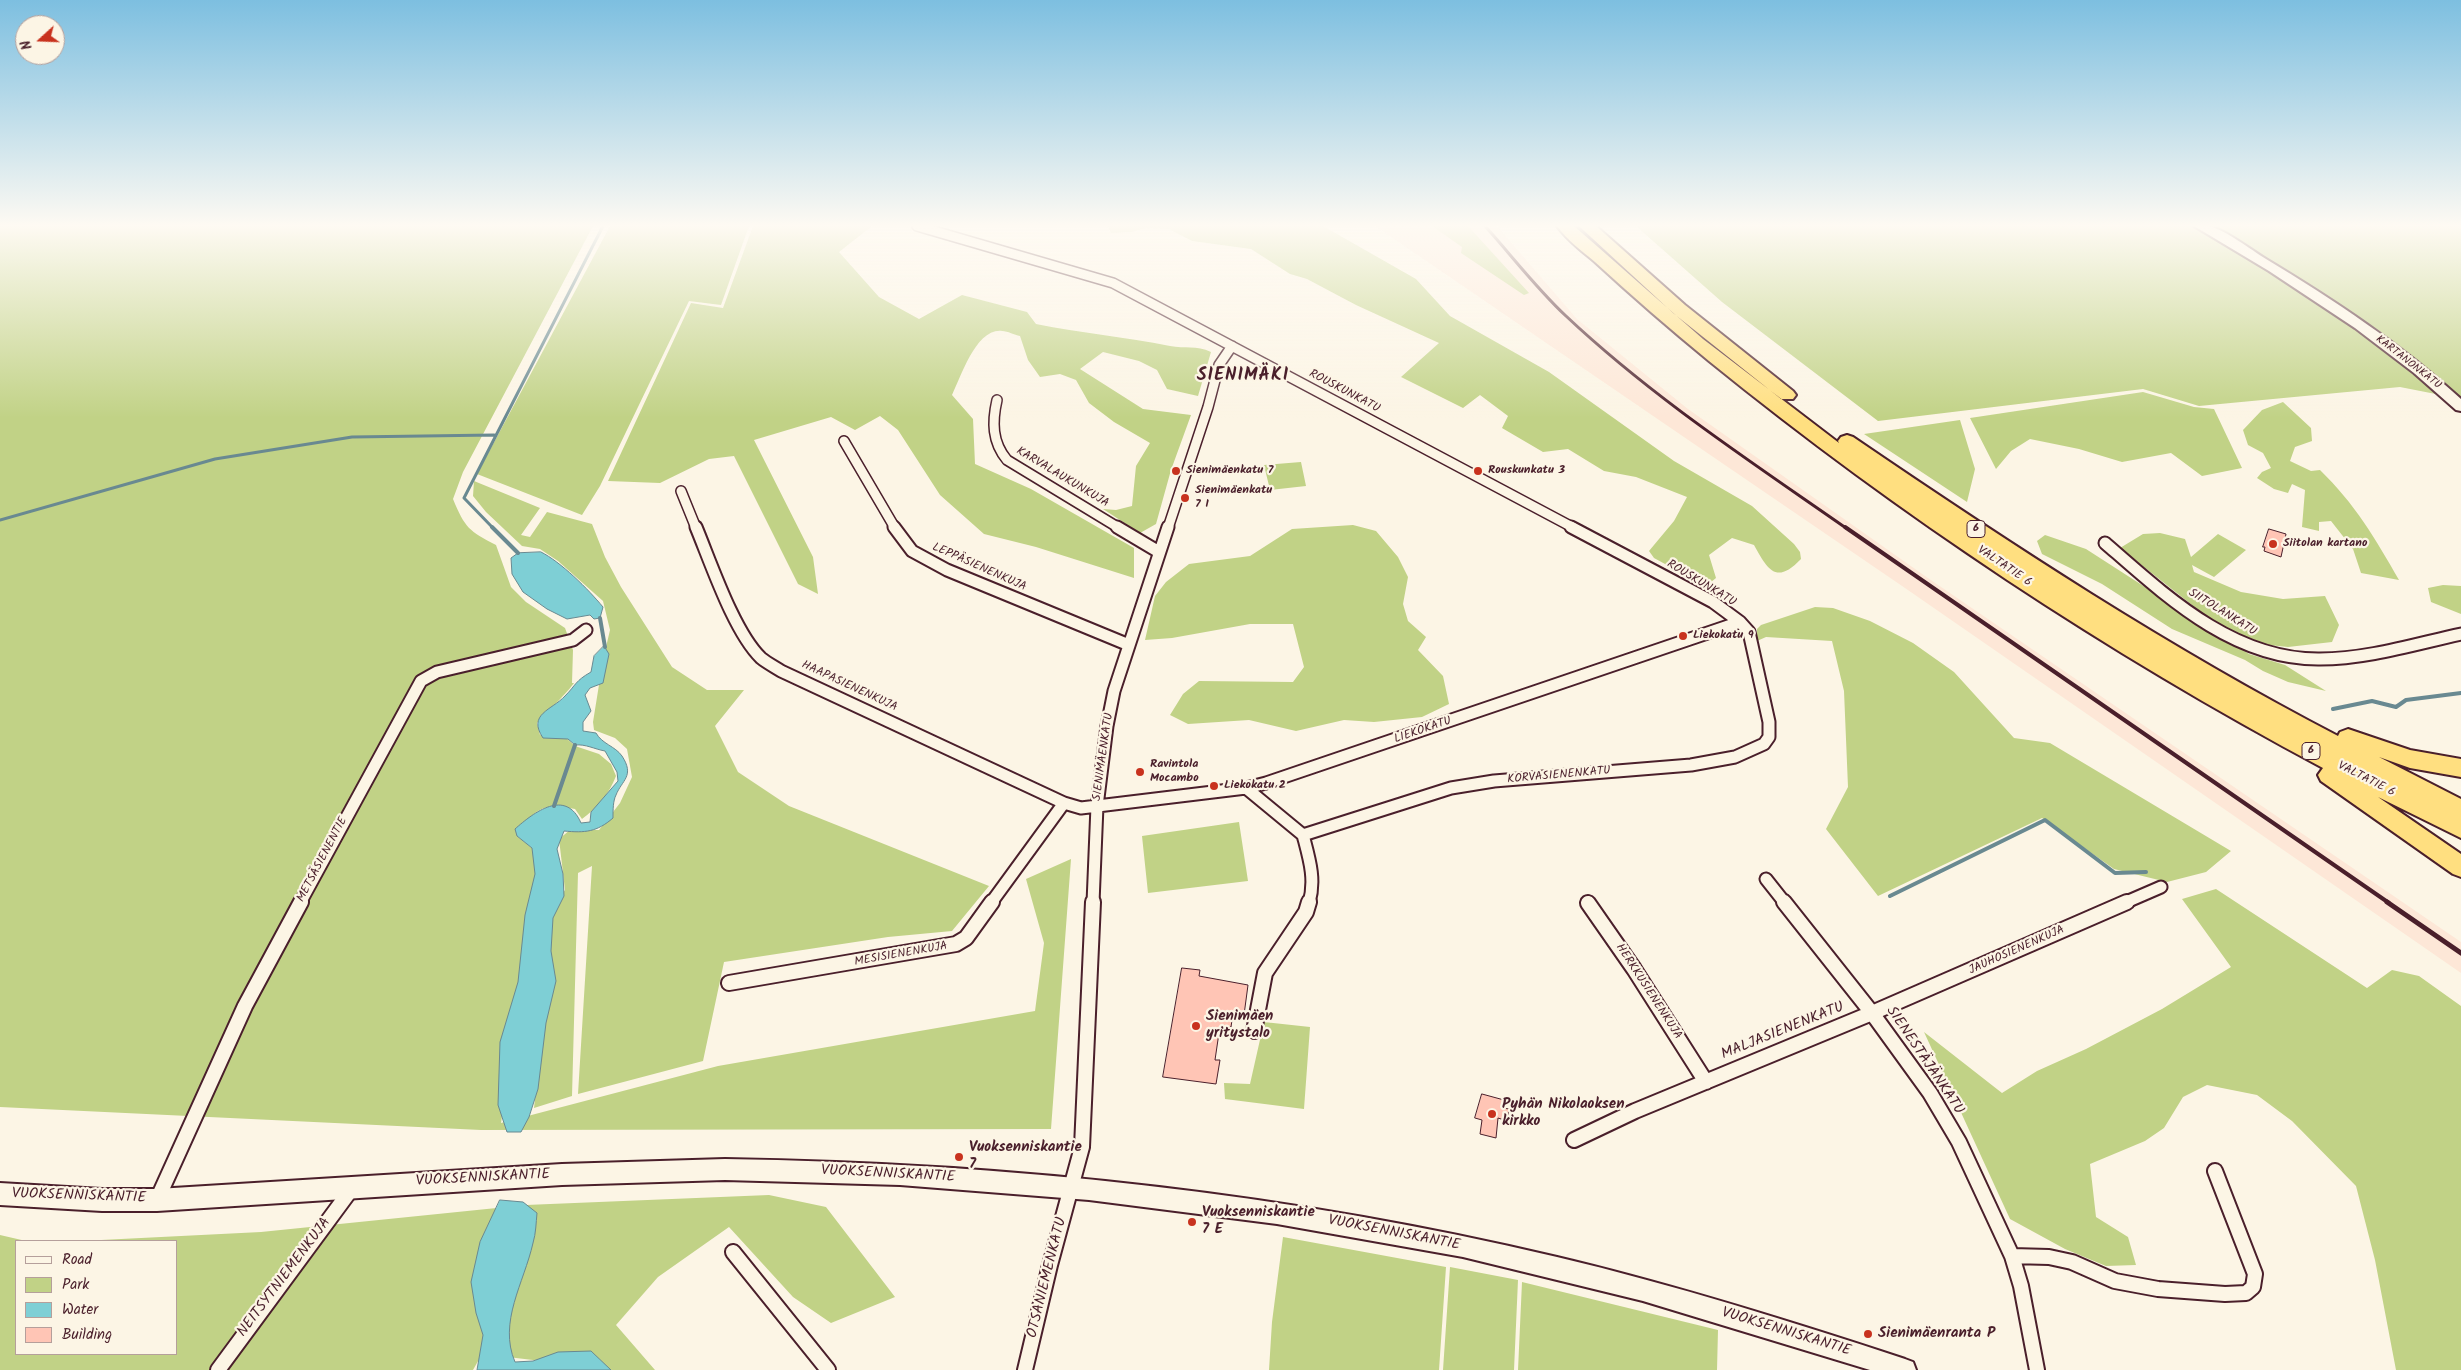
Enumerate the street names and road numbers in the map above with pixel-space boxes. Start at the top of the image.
street label: KARTANONKATU [2373,333,2443,393]
street label: ROUSKUNKATU [1306,367,1382,417]
street label: KARVALAUKUNKUJA [1013,445,1111,511]
road number: 6 [1967,520,1985,538]
street label: LEPPÄSIENENKUJA [930,541,1028,595]
street label: VALTATIE 6 [1974,544,2034,590]
street label: ROUSKUNKATU [1664,558,1738,610]
street label: SIITOLANKATU [2185,586,2259,640]
street label: HAAPASIENENKUJA [799,658,899,716]
street label: SIENIMÄENKATU [1091,712,1117,802]
street label: LIEKOKATU [1392,714,1454,748]
road number: 6 [2302,742,2320,759]
street label: VALTATIE 6 [2335,759,2397,801]
street label: KORVASIENENKATU [1507,764,1611,788]
street label: METSÄSIENENTIE [295,815,351,905]
street label: JAUHOSIENENKUJA [1967,923,2067,979]
street label: MESISIENENKUJA [853,940,949,970]
street label: HERKKUSIENENKUJA [1612,942,1684,1042]
street label: MALJASIENENKATU [1719,999,1847,1065]
street label: SIENESTÄJÄNKATU [1881,1003,1967,1119]
street label: VUOKSENNISKANTIE [820,1162,956,1188]
street label: VUOKSENNISKANTIE [415,1166,551,1192]
street label: VUOKSENNISKANTIE [12,1186,146,1208]
street label: VUOKSENNISKANTIE [1326,1212,1462,1256]
street label: NEITSYTNIEMENKUJA [234,1215,336,1341]
street label: OTSANIEMENKATU [1024,1216,1072,1340]
street label: VUOKSENNISKANTIE [1719,1305,1853,1361]

